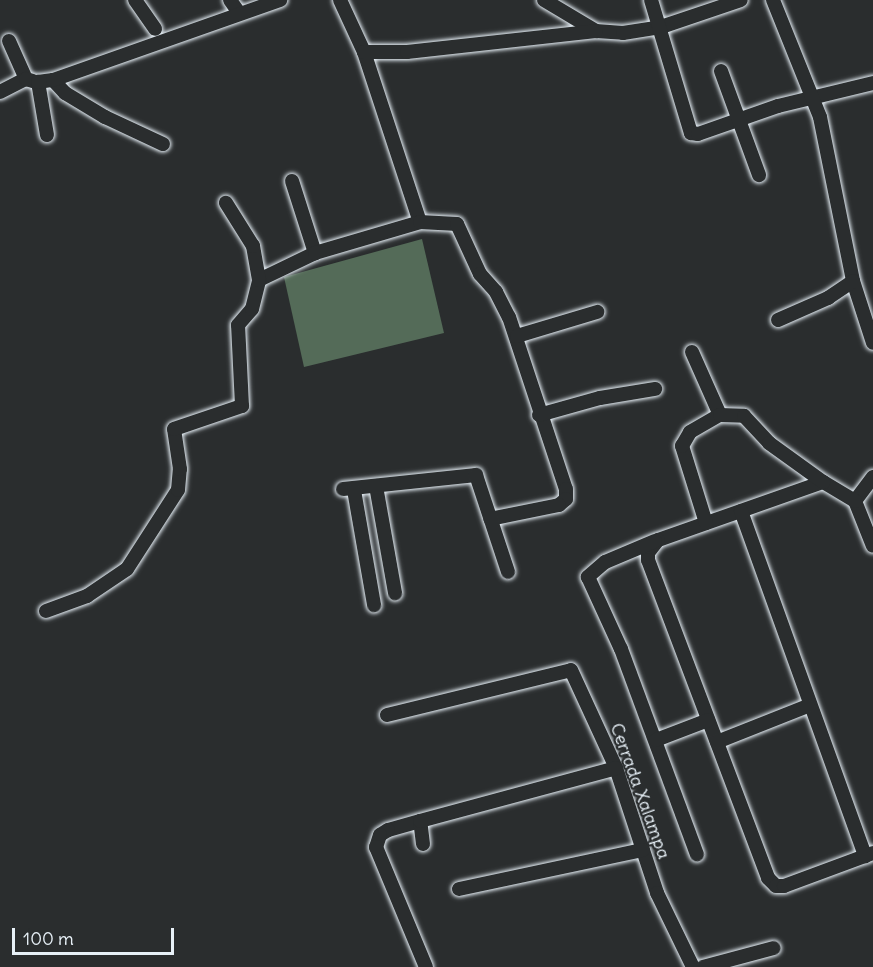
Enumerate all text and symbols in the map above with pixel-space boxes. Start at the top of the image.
street label: Cerrada Xalampa [605,720,675,862]
scale bar [15,916,177,954]
text: 100 m [23,927,74,950]

